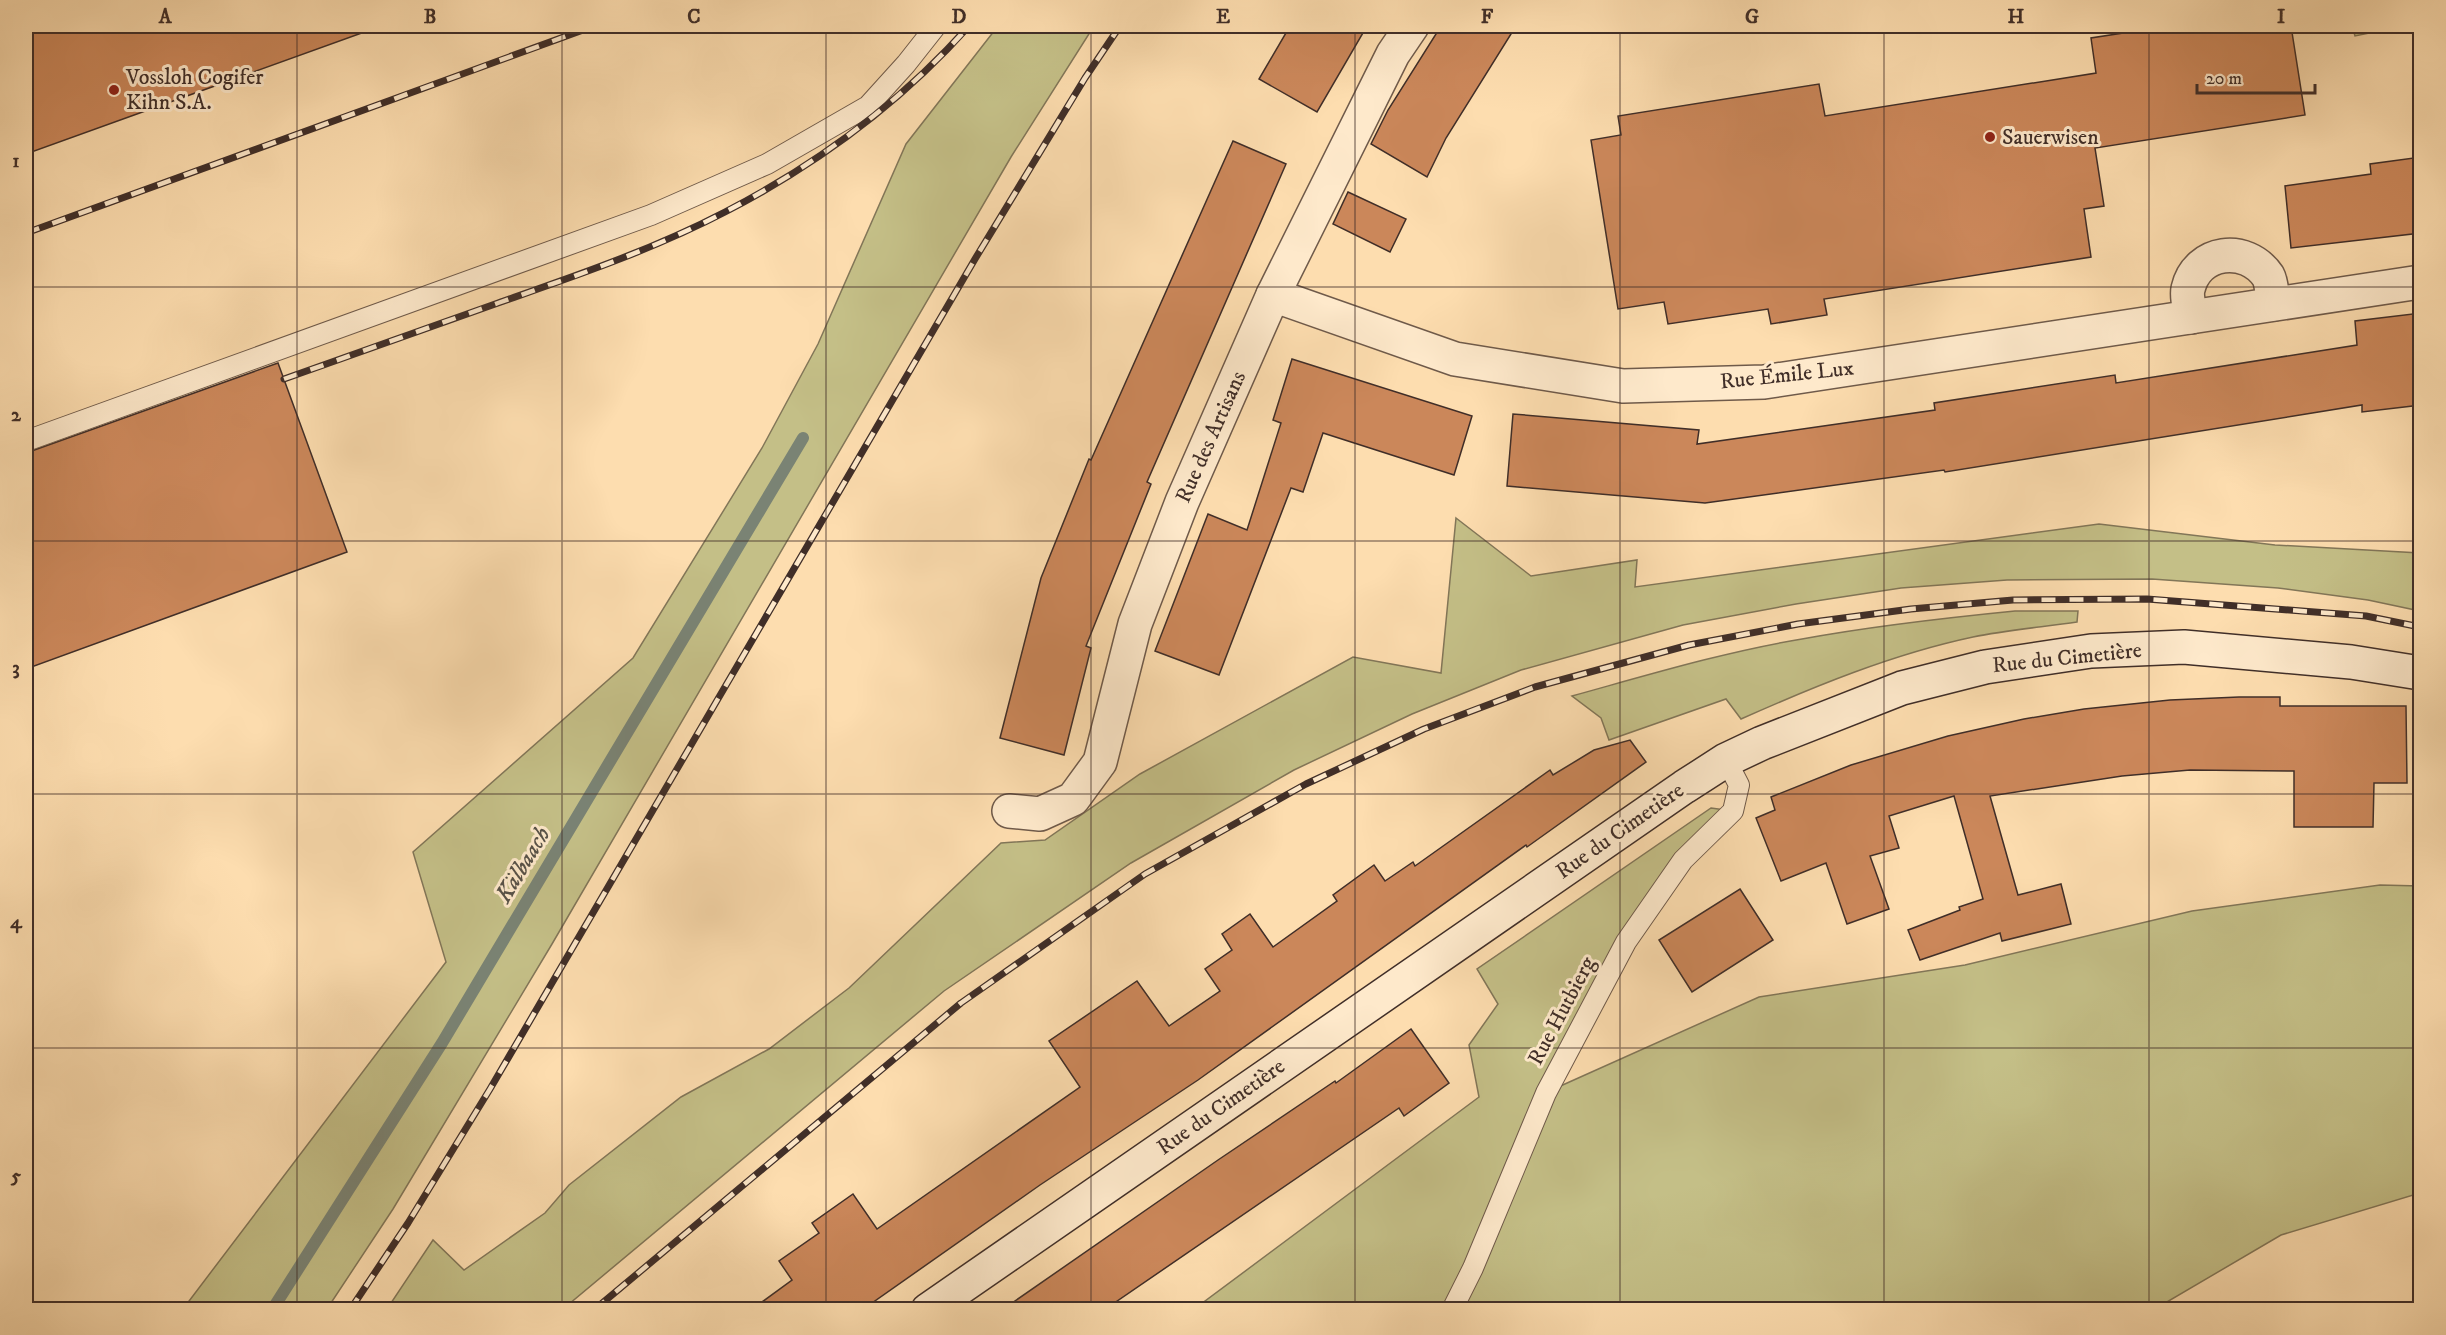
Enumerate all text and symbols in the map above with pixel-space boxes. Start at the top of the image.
text: A [158,5,173,30]
text: B [424,5,436,30]
text: C [687,5,701,30]
text: D [952,5,967,30]
text: E [1216,5,1230,30]
text: F [1481,5,1494,30]
text: G [1745,5,1759,30]
text: H [2008,5,2025,30]
text: I [2277,5,2285,30]
scale bar [2197,57,2316,95]
place label: Vossloh Cogifer Kihn S.A. [125,64,264,116]
text: 20 m [2206,68,2242,90]
marker: Vossloh Cogifer Kihn S.A. [107,83,121,97]
place label: Sauerwisen [2002,124,2099,151]
marker: Sauerwisen [1983,130,1997,144]
text: 1 [12,149,20,174]
street label: Rue Émile Lux [1719,355,1855,395]
street label: Rue des Artisans [1170,367,1252,507]
text: 2 [11,403,22,428]
street label: Rue du Cimetière [1991,637,2143,679]
text: 3 [12,656,20,681]
street label: Rue du Cimetière [1551,777,1689,885]
water label: Kälbaach [488,821,557,909]
text: 4 [10,910,23,935]
street label: Rue Hutbierg [1522,952,1602,1070]
street label: Rue du Cimetière [1152,1053,1290,1161]
text: 5 [10,1164,21,1189]

